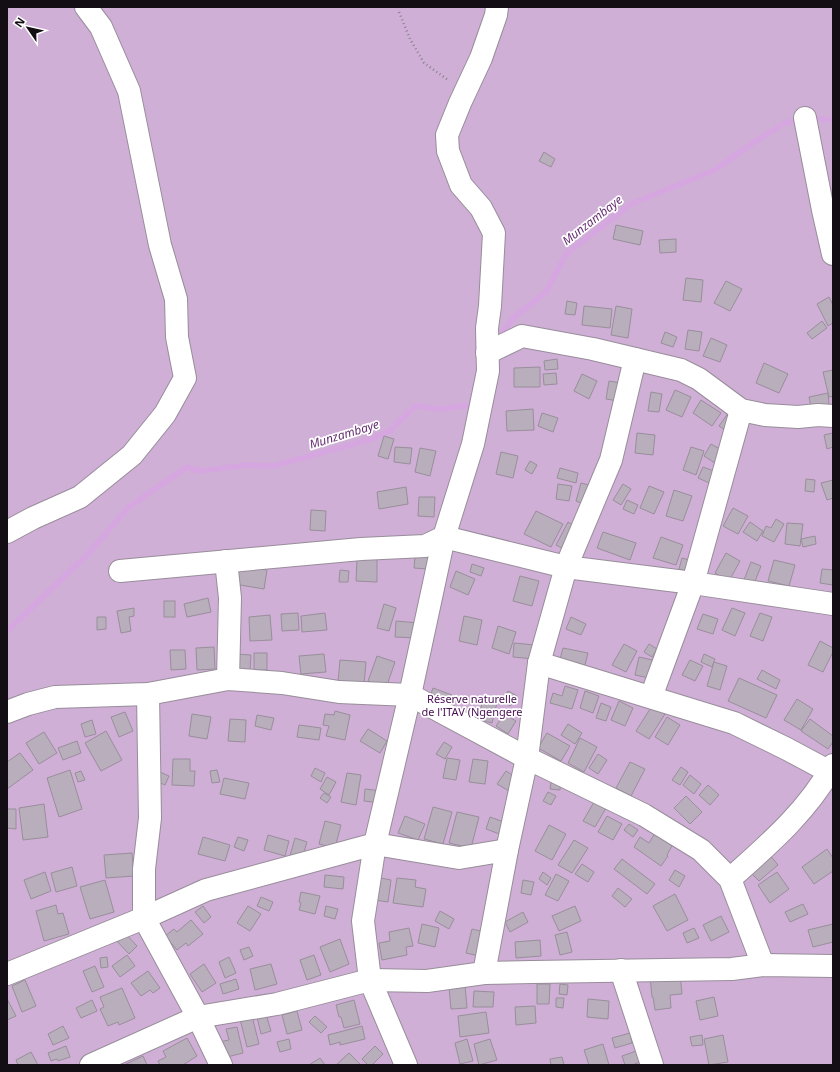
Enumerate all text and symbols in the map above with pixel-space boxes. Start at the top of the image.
north arrow [8,8,48,48]
text: N [11,14,28,30]
water label: Munzambaye [558,191,626,249]
water label: Munzambaye [307,415,381,453]
park label: Réserve naturelle de l'ITAV (Ngengere [421,691,523,719]

